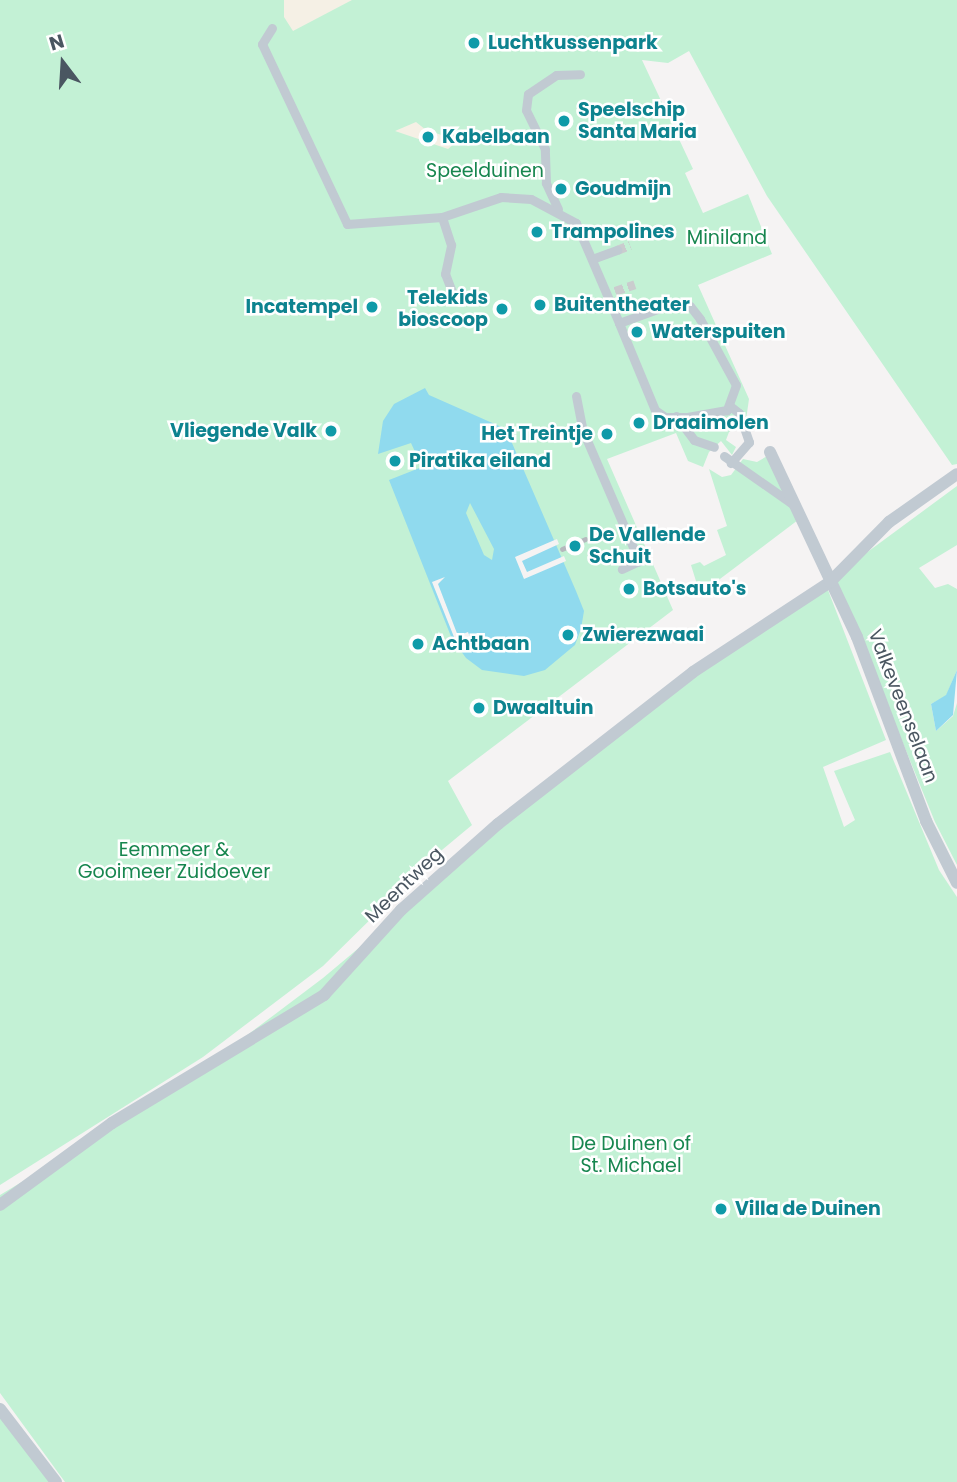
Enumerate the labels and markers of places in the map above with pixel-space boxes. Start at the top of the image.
place label: Luchtkussenpark [488,32,658,54]
marker: Luchtkussenpark [466,35,482,51]
place label: Speelschip Santa Maria [578,99,697,143]
marker: Speelschip Santa Maria [556,113,572,129]
place label: Kabelbaan [442,126,550,148]
marker: Kabelbaan [420,129,436,145]
place label: Goudmijn [575,178,671,200]
marker: Goudmijn [553,181,569,197]
place label: Trampolines [551,221,675,243]
marker: Trampolines [529,224,545,240]
place label: Telekids bioscoop [398,287,488,331]
place label: Buitentheater [554,294,690,316]
place label: Incatempel [245,296,358,318]
marker: Buitentheater [532,297,548,313]
marker: Incatempel [364,299,380,315]
marker: Telekids bioscoop [494,301,510,317]
place label: Waterspuiten [651,321,786,343]
marker: Waterspuiten [629,324,645,340]
place label: Draaimolen [653,412,769,434]
marker: Draaimolen [631,415,647,431]
place label: Vliegende Valk [170,420,317,442]
marker: Vliegende Valk [323,423,339,439]
place label: Het Treintje [481,423,593,445]
marker: Het Treintje [599,426,615,442]
place label: Piratika eiland [409,450,551,472]
marker: Piratika eiland [387,453,403,469]
place label: De Vallende Schuit [589,524,706,568]
marker: De Vallende Schuit [567,538,583,554]
place label: Botsauto's [643,578,746,600]
marker: Botsauto's [621,581,637,597]
place label: Zwierezwaai [582,624,704,646]
marker: Zwierezwaai [560,627,576,643]
place label: Achtbaan [432,633,530,655]
marker: Achtbaan [410,636,426,652]
place label: Dwaaltuin [493,697,594,719]
marker: Dwaaltuin [471,700,487,716]
place label: Villa de Duinen [735,1198,881,1220]
marker: Villa de Duinen [713,1201,729,1217]

